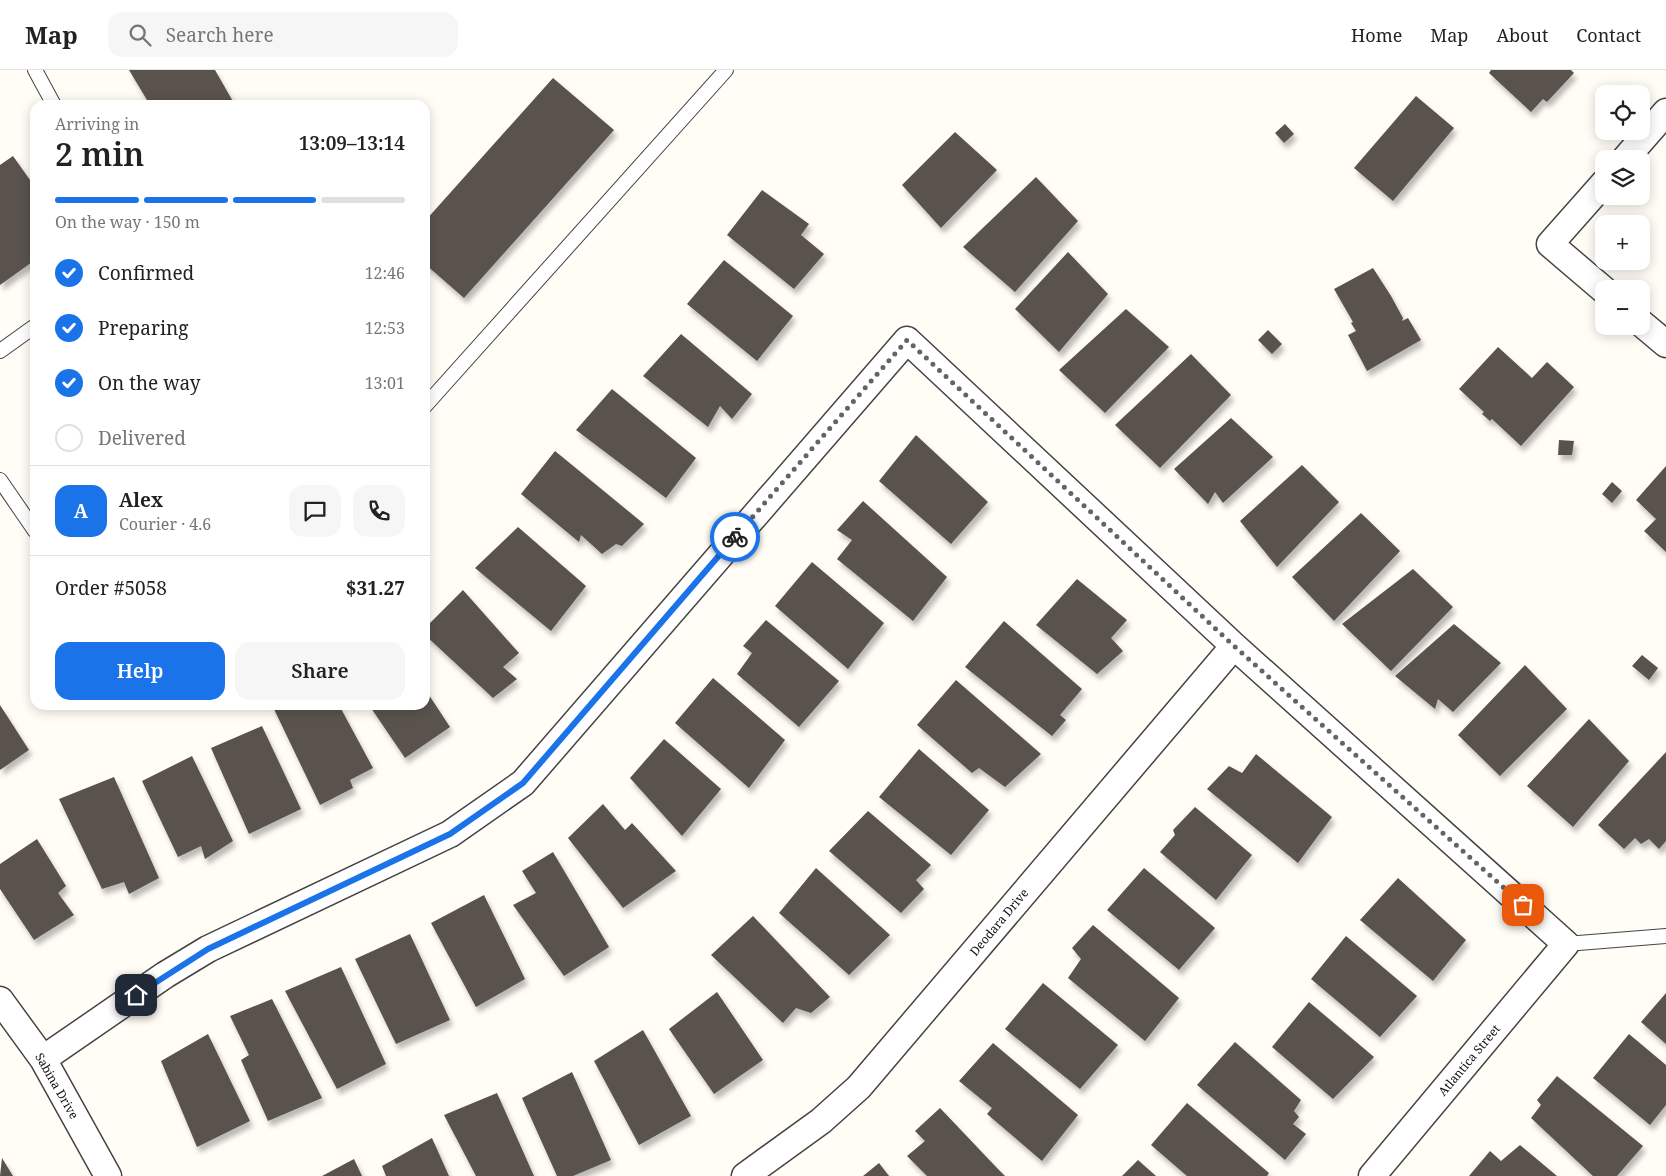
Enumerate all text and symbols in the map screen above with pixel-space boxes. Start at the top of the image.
search box [108,12,458,57]
text: Map [25,18,78,51]
icon: search [126,21,154,49]
text: Search here [166,22,274,48]
text: Home [1351,23,1402,47]
text: Map [1430,23,1468,47]
text: About [1496,23,1548,47]
text: Contact [1576,23,1641,47]
map controls [1595,85,1650,335]
button: locate [1595,85,1650,140]
text: Arriving in [55,113,139,135]
text: 13:09–13:14 [299,130,405,156]
text: 2 min [55,132,144,175]
button: layers [1595,150,1650,205]
text: On the way · 150 m [55,211,200,233]
button: + [1595,215,1650,270]
icon: check [55,259,83,287]
text: Confirmed [98,260,194,286]
text: 12:46 [365,262,405,284]
button: − [1595,280,1650,335]
icon: check [55,314,83,342]
text: Preparing [98,315,188,341]
text: 12:53 [365,317,405,339]
icon: check [55,369,83,397]
text: On the way [98,370,201,396]
text: 13:01 [365,372,405,394]
text: Delivered [98,425,186,451]
button: chat [289,485,341,537]
button: phone [353,485,405,537]
text: Alex [119,487,163,513]
text: A [74,498,88,524]
courier [710,512,760,562]
text: Courier · 4.6 [119,513,211,535]
icon: bike [721,523,749,551]
text: Order #5058 [55,575,167,601]
text: $31.27 [346,575,405,601]
button: Help [55,642,225,700]
button: Share [235,642,405,700]
pin [1502,884,1544,926]
street label: Deodara Drive [966,885,1032,959]
icon: bag [1509,891,1537,919]
pin [115,974,157,1016]
icon: home [122,981,150,1009]
street label: Atlantica Street [1434,1021,1504,1099]
street label: Sabina Drive [31,1050,83,1122]

